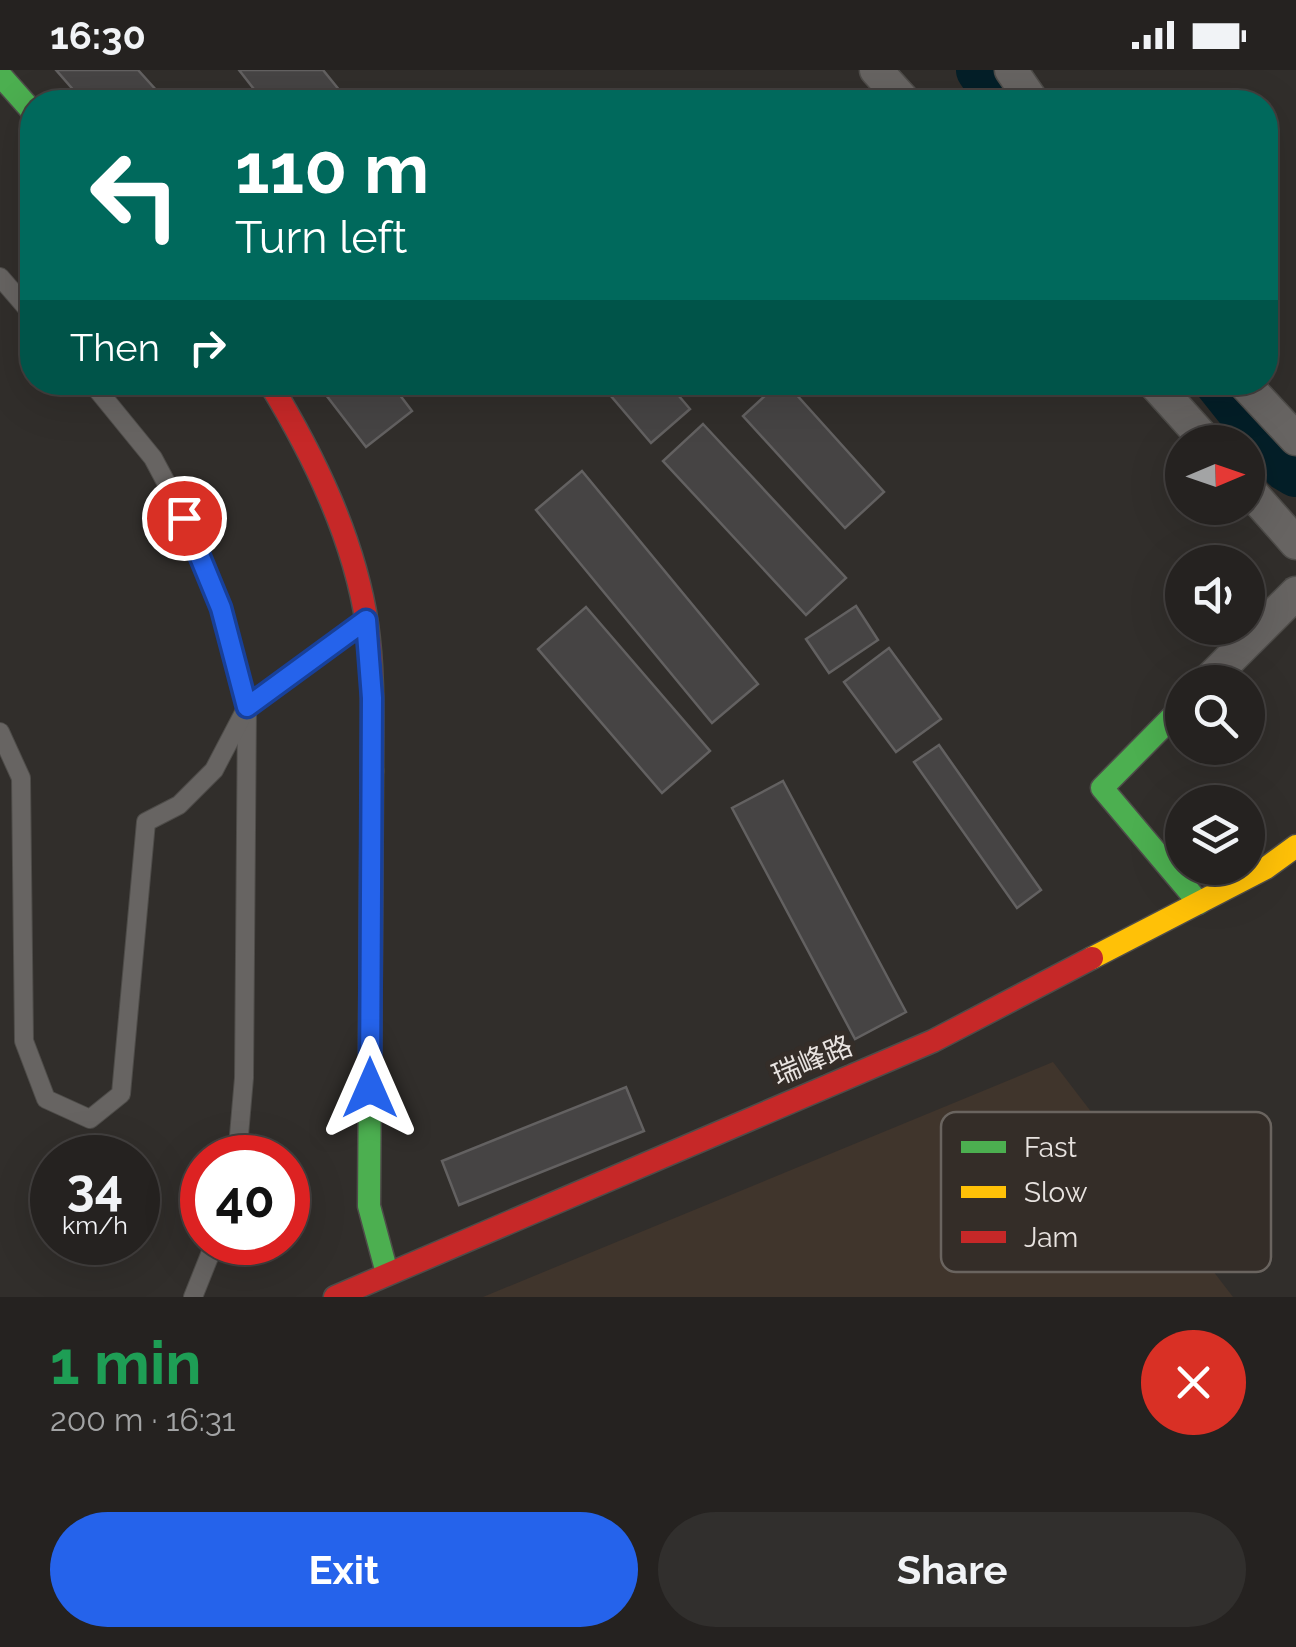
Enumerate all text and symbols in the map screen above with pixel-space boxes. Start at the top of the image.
text: 16:30 [50,13,146,58]
text: 110 m [235,127,429,209]
icon: left [70,130,200,260]
text: Turn left [235,211,407,264]
icon: right [180,320,235,375]
text: Then [70,325,160,370]
north arrow [1165,425,1265,525]
map controls [1165,425,1265,885]
pin [142,476,227,561]
icon: arrive [157,491,212,546]
button: sound [1165,545,1265,645]
button: search [1165,665,1265,765]
button: layers [1165,785,1265,885]
street label: 瑞峰路 [767,1029,857,1092]
position arrow [318,1036,422,1140]
legend [941,1112,1271,1272]
text: Fast [1024,1131,1077,1164]
speed limit sign: 40 [180,1135,310,1265]
text: 34 [67,1158,123,1217]
text: Slow [1024,1176,1088,1209]
text: km/h [62,1210,128,1240]
text: Jam [1024,1221,1078,1254]
text: 1 min [50,1328,201,1398]
button: close [1141,1330,1246,1435]
text: 200 m · 16:31 [50,1401,236,1438]
button: Exit [50,1512,638,1627]
button: Share [658,1512,1246,1627]

